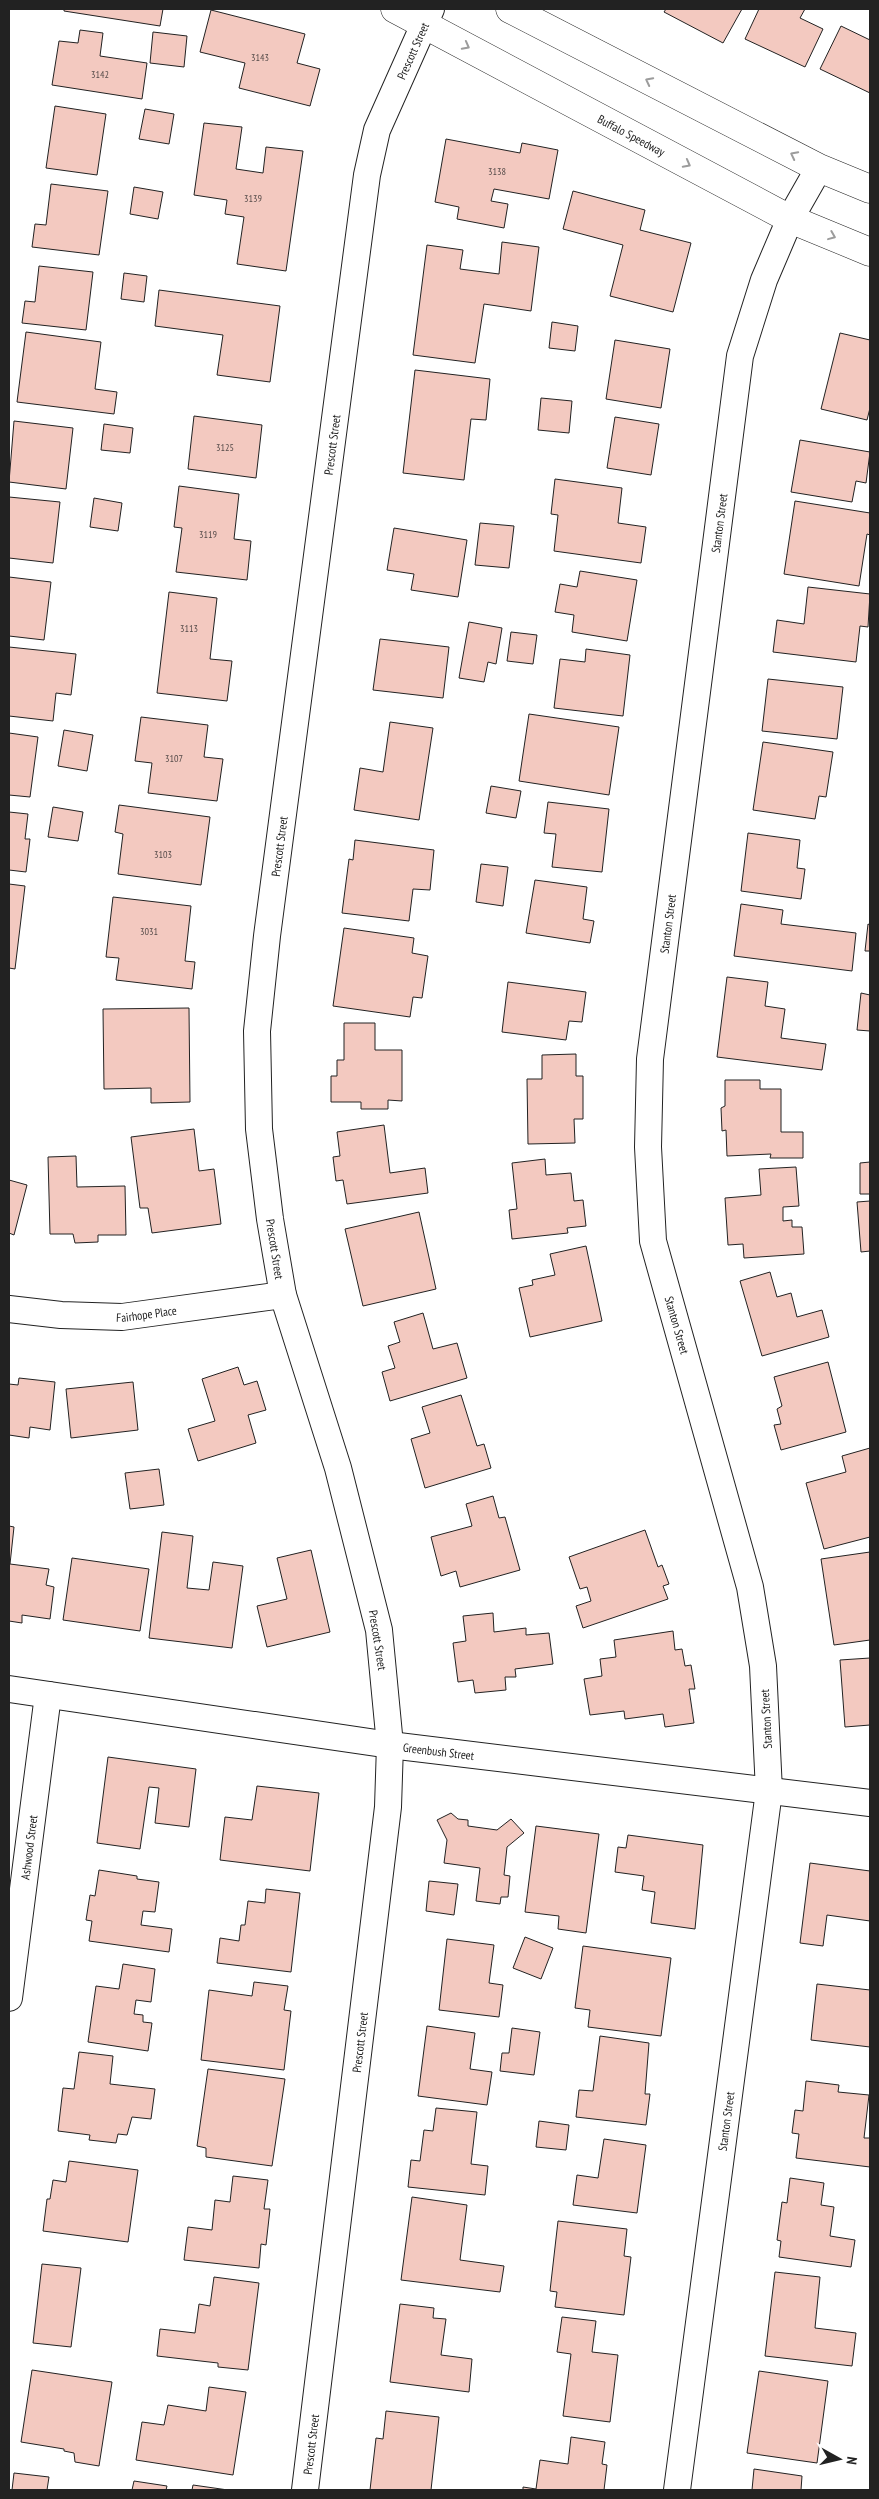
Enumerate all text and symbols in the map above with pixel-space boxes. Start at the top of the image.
street label: Prescott Street [393,19,432,82]
one-way arrow [461,40,470,50]
house number: 3143 [251,51,269,64]
house number: 3142 [91,68,109,81]
one-way arrow [646,77,655,87]
street label: Buffalo Speedway [595,111,668,159]
one-way arrow [790,151,799,161]
one-way arrow [682,158,691,168]
house number: 3138 [488,165,506,178]
house number: 3139 [244,192,262,205]
one-way arrow [827,230,836,240]
street label: Prescott Street [320,413,343,476]
house number: 3125 [216,441,234,454]
street label: Stanton Street [707,492,730,554]
house number: 3119 [199,528,217,541]
house number: 3113 [180,622,198,635]
house number: 3107 [165,752,183,765]
street label: Prescott Street [267,815,290,877]
house number: 3103 [154,848,172,861]
street label: Stanton Street [656,893,679,954]
house number: 3031 [140,925,158,938]
street label: Prescott Street [263,1218,287,1281]
street label: Stanton Street [662,1294,693,1356]
street label: Fairhope Place [116,1302,178,1325]
street label: Prescott Street [366,1609,390,1672]
street label: Stanton Street [757,1688,775,1749]
street label: Greenbush Street [402,1739,476,1763]
street label: Ashwood Street [17,1813,40,1880]
street label: Prescott Street [348,2011,371,2073]
street label: Stanton Street [714,2090,737,2152]
street label: Prescott Street [299,2413,322,2475]
north arrow [814,2434,864,2484]
text: N [842,2456,861,2466]

